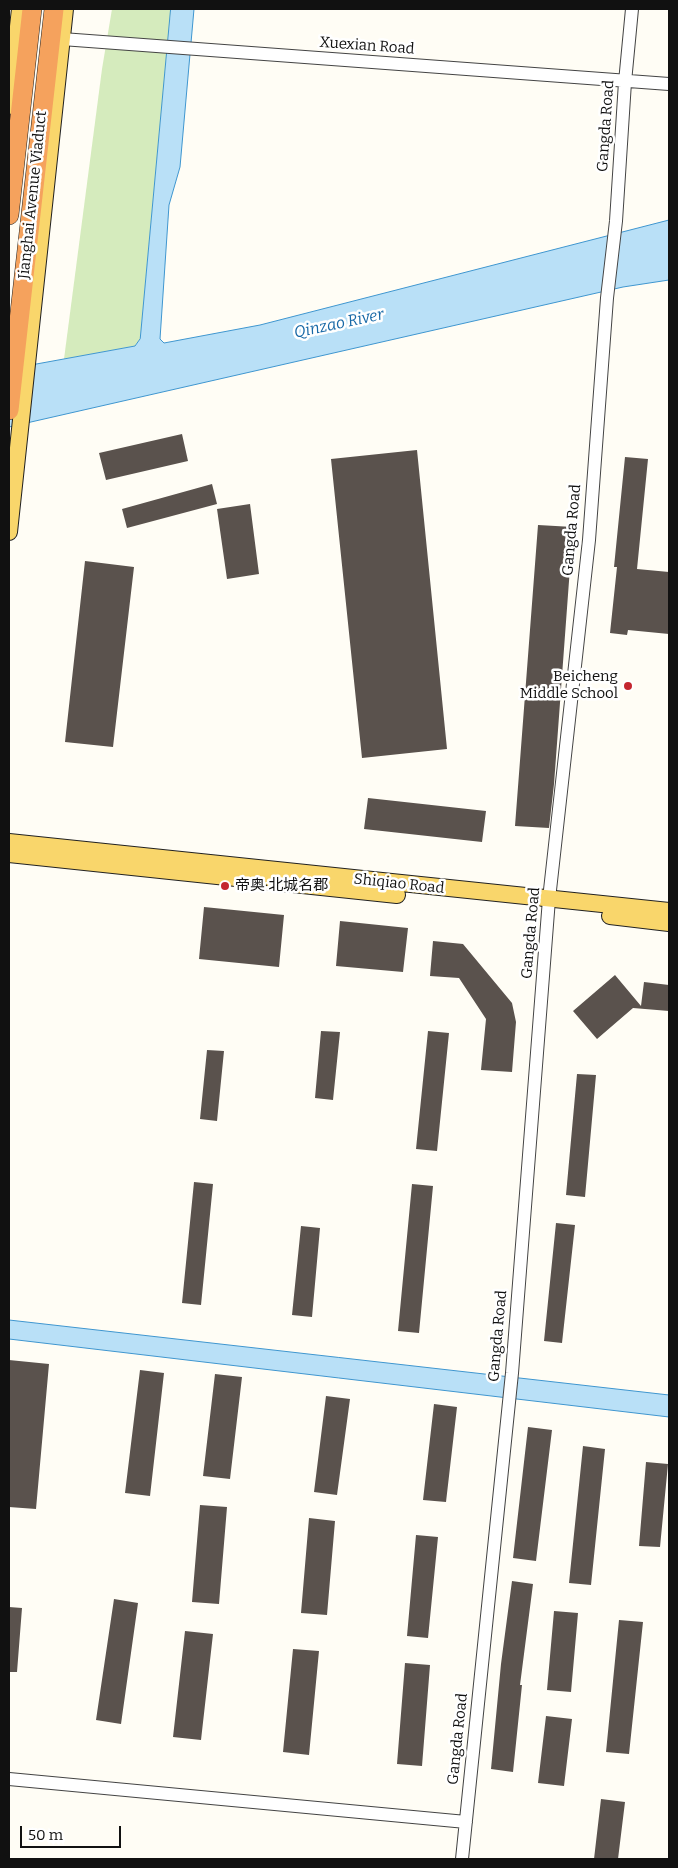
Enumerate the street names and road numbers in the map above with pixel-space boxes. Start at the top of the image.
street label: Xuexian Road [319,34,415,58]
street label: Gangda Road [594,80,618,172]
street label: Jianghai Avenue Viaduct [15,110,51,280]
street label: Gangda Road [559,483,585,577]
street label: Shiqiao Road [353,870,445,898]
street label: Gangda Road [518,886,544,980]
street label: Gangda Road [485,1289,511,1383]
street label: Gangda Road [444,1692,472,1786]

